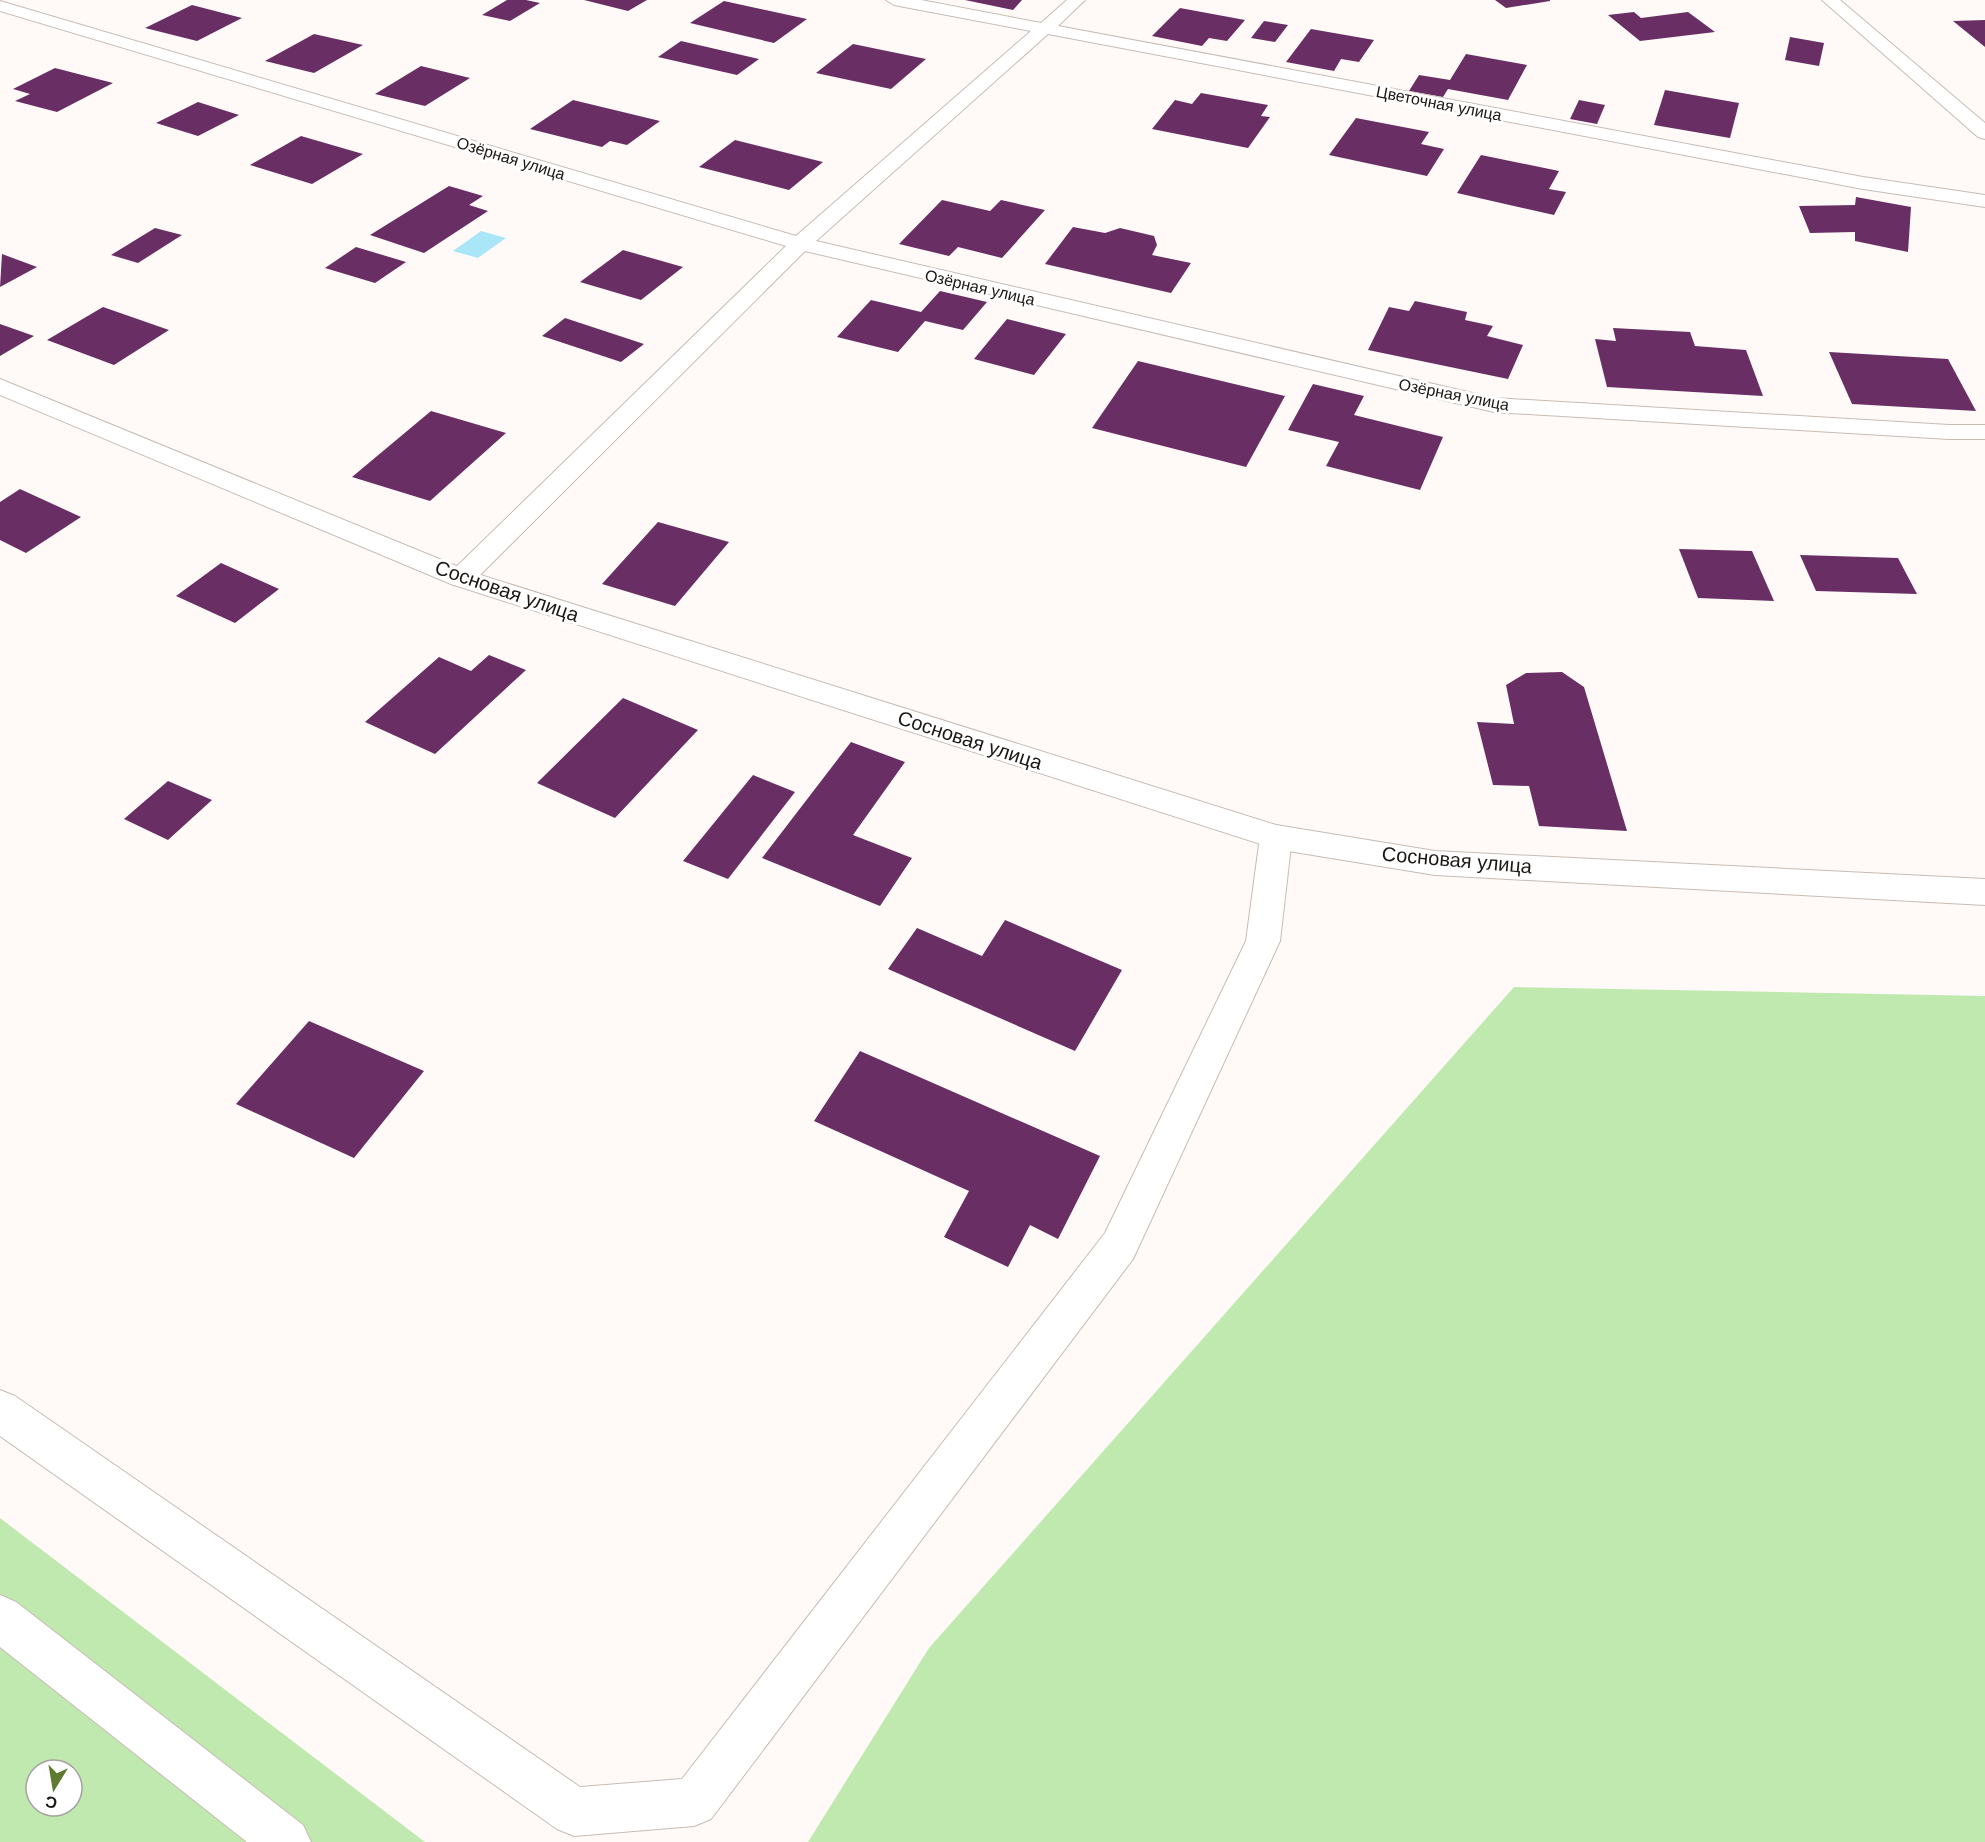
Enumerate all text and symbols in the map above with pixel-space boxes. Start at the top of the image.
street label: Цветочная улица [1375,83,1503,124]
street label: Озёрная улица [455,134,567,183]
street label: Озёрная улица [923,267,1037,308]
street label: Озёрная улица [1397,375,1511,414]
street label: Сосновая улица [432,556,583,626]
street label: Сосновая улица [895,706,1046,774]
street label: Сосновая улица [1381,842,1534,878]
north arrow [24,1758,84,1818]
text: С [44,1793,59,1812]

